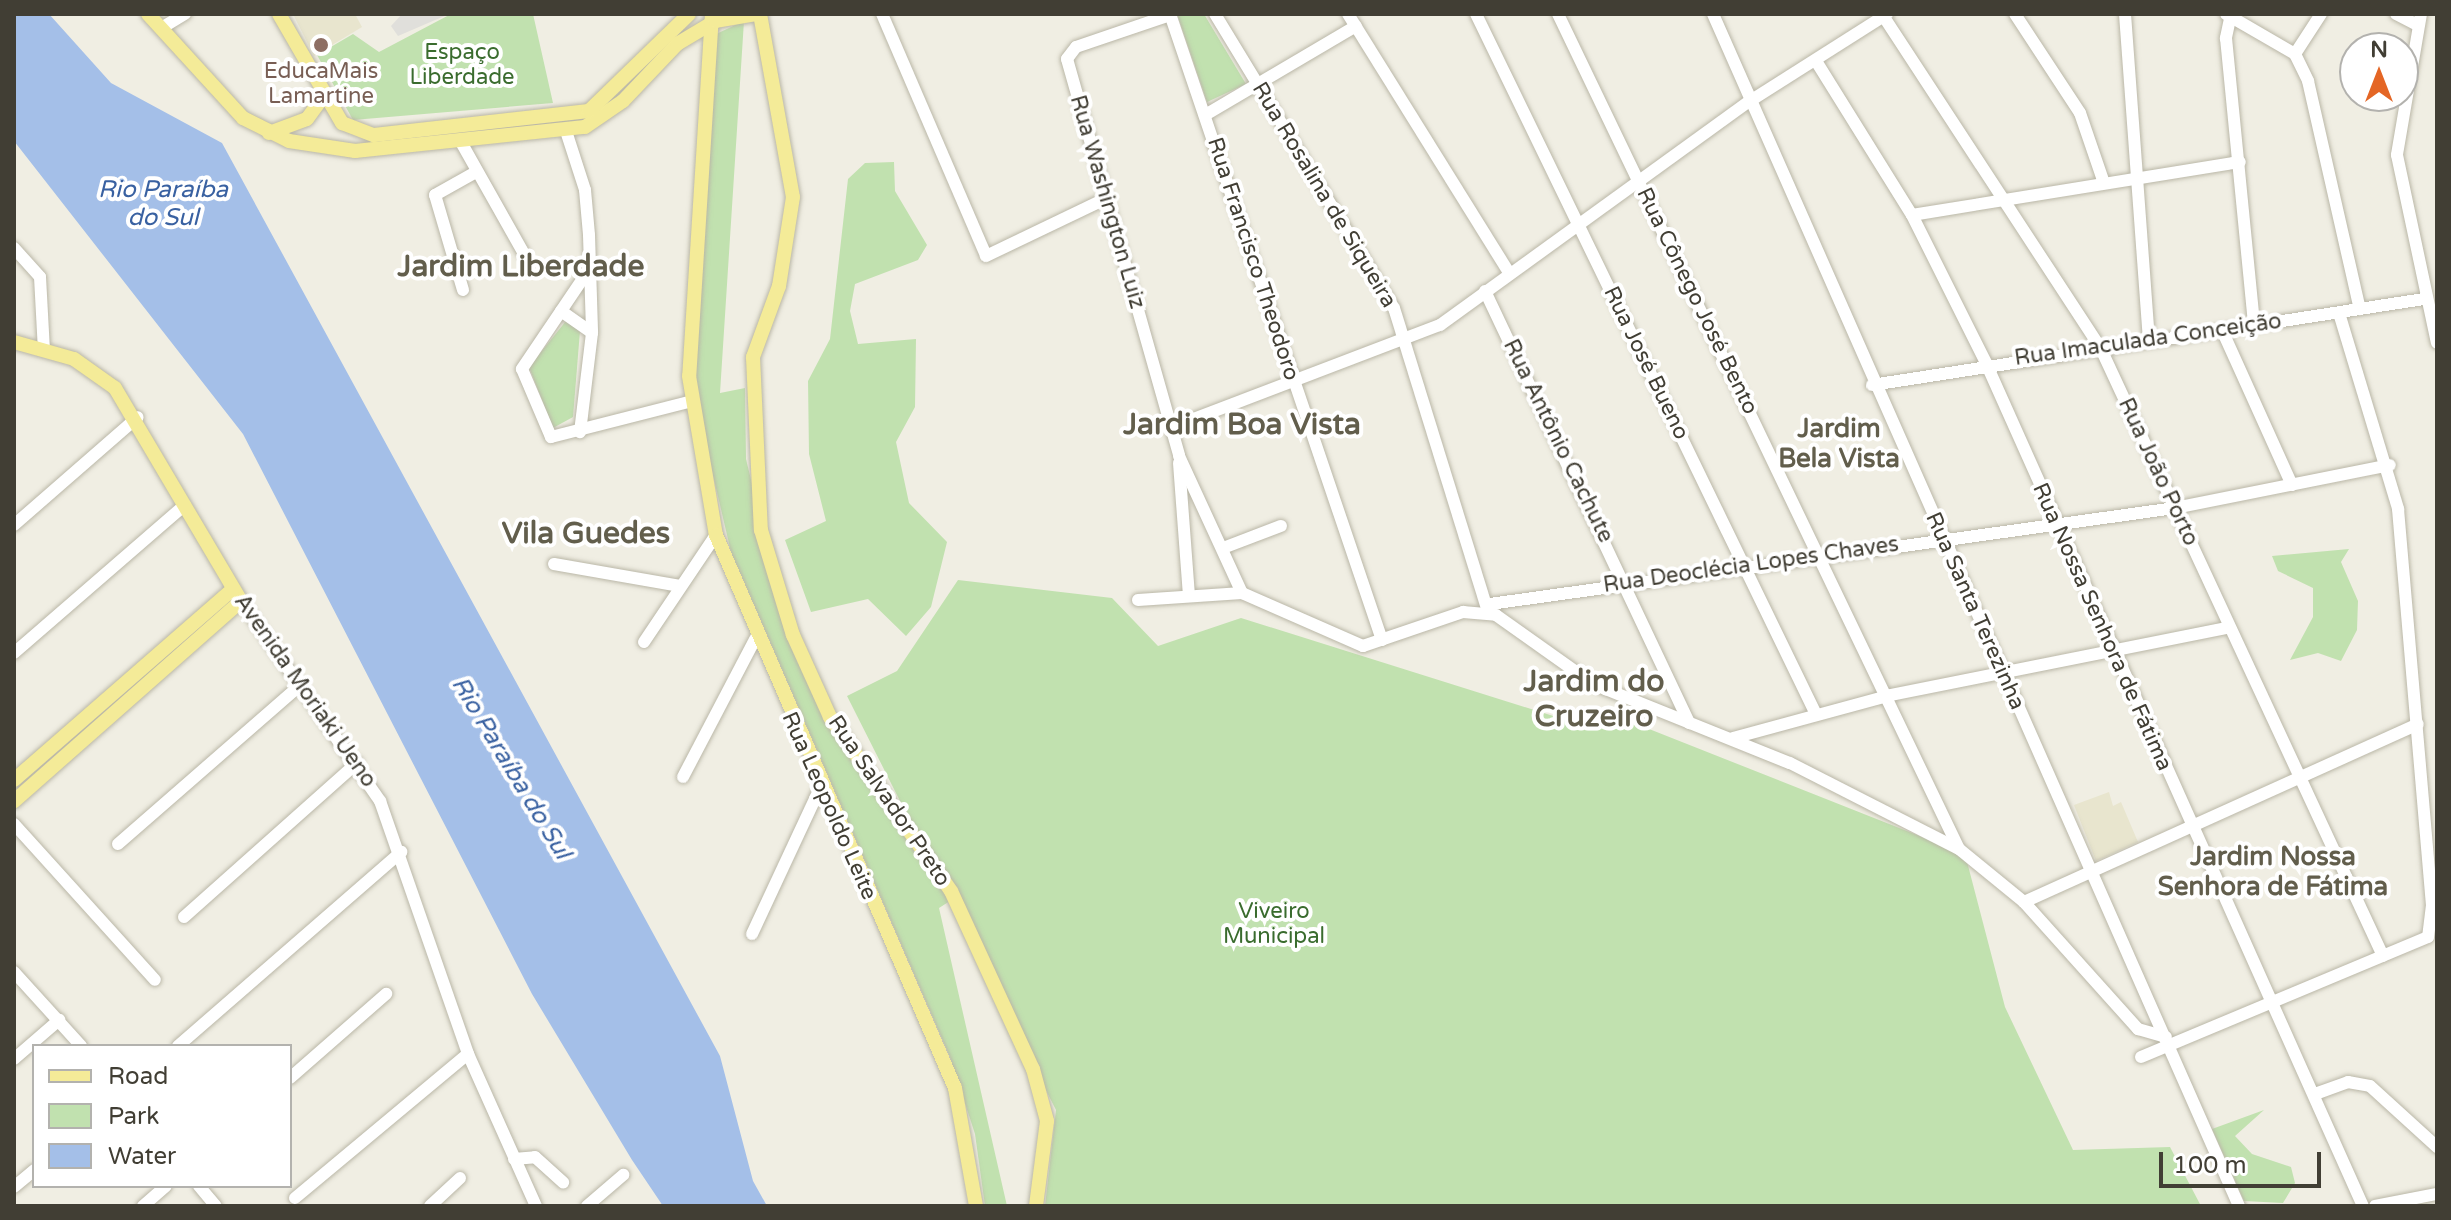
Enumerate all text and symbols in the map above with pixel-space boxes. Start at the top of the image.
north arrow [2339,32,2419,112]
marker: EducaMais Lamartine [312,36,330,54]
text: N [2370,37,2388,63]
park label: Espaço Liberdade [409,39,515,90]
place label: EducaMais Lamartine [264,58,378,110]
street label: Rua Rosalina de Siqueira [1246,77,1402,313]
street label: Rua Washington Luiz [1064,92,1150,312]
street label: Rua Francisco Theodoro [1201,134,1305,384]
water label: Rio Paraíba do Sul [98,176,228,232]
street label: Rua Cônego José Bento [1631,183,1763,419]
district label: Jardim Liberdade [397,249,645,285]
street label: Rua José Bueno [1597,282,1695,444]
street label: Rua Imaculada Conceição [2013,308,2283,372]
street label: Rua Antônio Cachute [1497,335,1619,547]
street label: Rua João Porto [2112,394,2204,550]
district label: Jardim Boa Vista [1123,407,1361,443]
district label: Jardim Bela Vista [1778,413,1900,474]
street label: Rua Nossa Senhora de Fátima [2026,479,2178,775]
street label: Rua Santa Terezinha [1920,508,2030,714]
district label: Vila Guedes [502,516,670,552]
street label: Rua Deoclécia Lopes Chaves [1602,531,1900,599]
street label: Avenida Moriaki Ueno [228,589,382,793]
district label: Jardim do Cruzeiro [1524,664,1664,734]
water label: Rio Paraíba do Sul [445,672,577,864]
street label: Rua Leopoldo Leite [776,708,882,904]
street label: Rua Salvador Preto [822,710,956,892]
district label: Jardim Nossa Senhora de Fátima [2158,841,2388,902]
park label: Viveiro Municipal [1223,898,1325,950]
legend [32,1044,292,1188]
text: Road [108,1062,168,1091]
text: Park [108,1102,159,1131]
scale bar [2163,1136,2325,1186]
text: Water [108,1142,176,1171]
text: 100 m [2173,1151,2247,1180]

